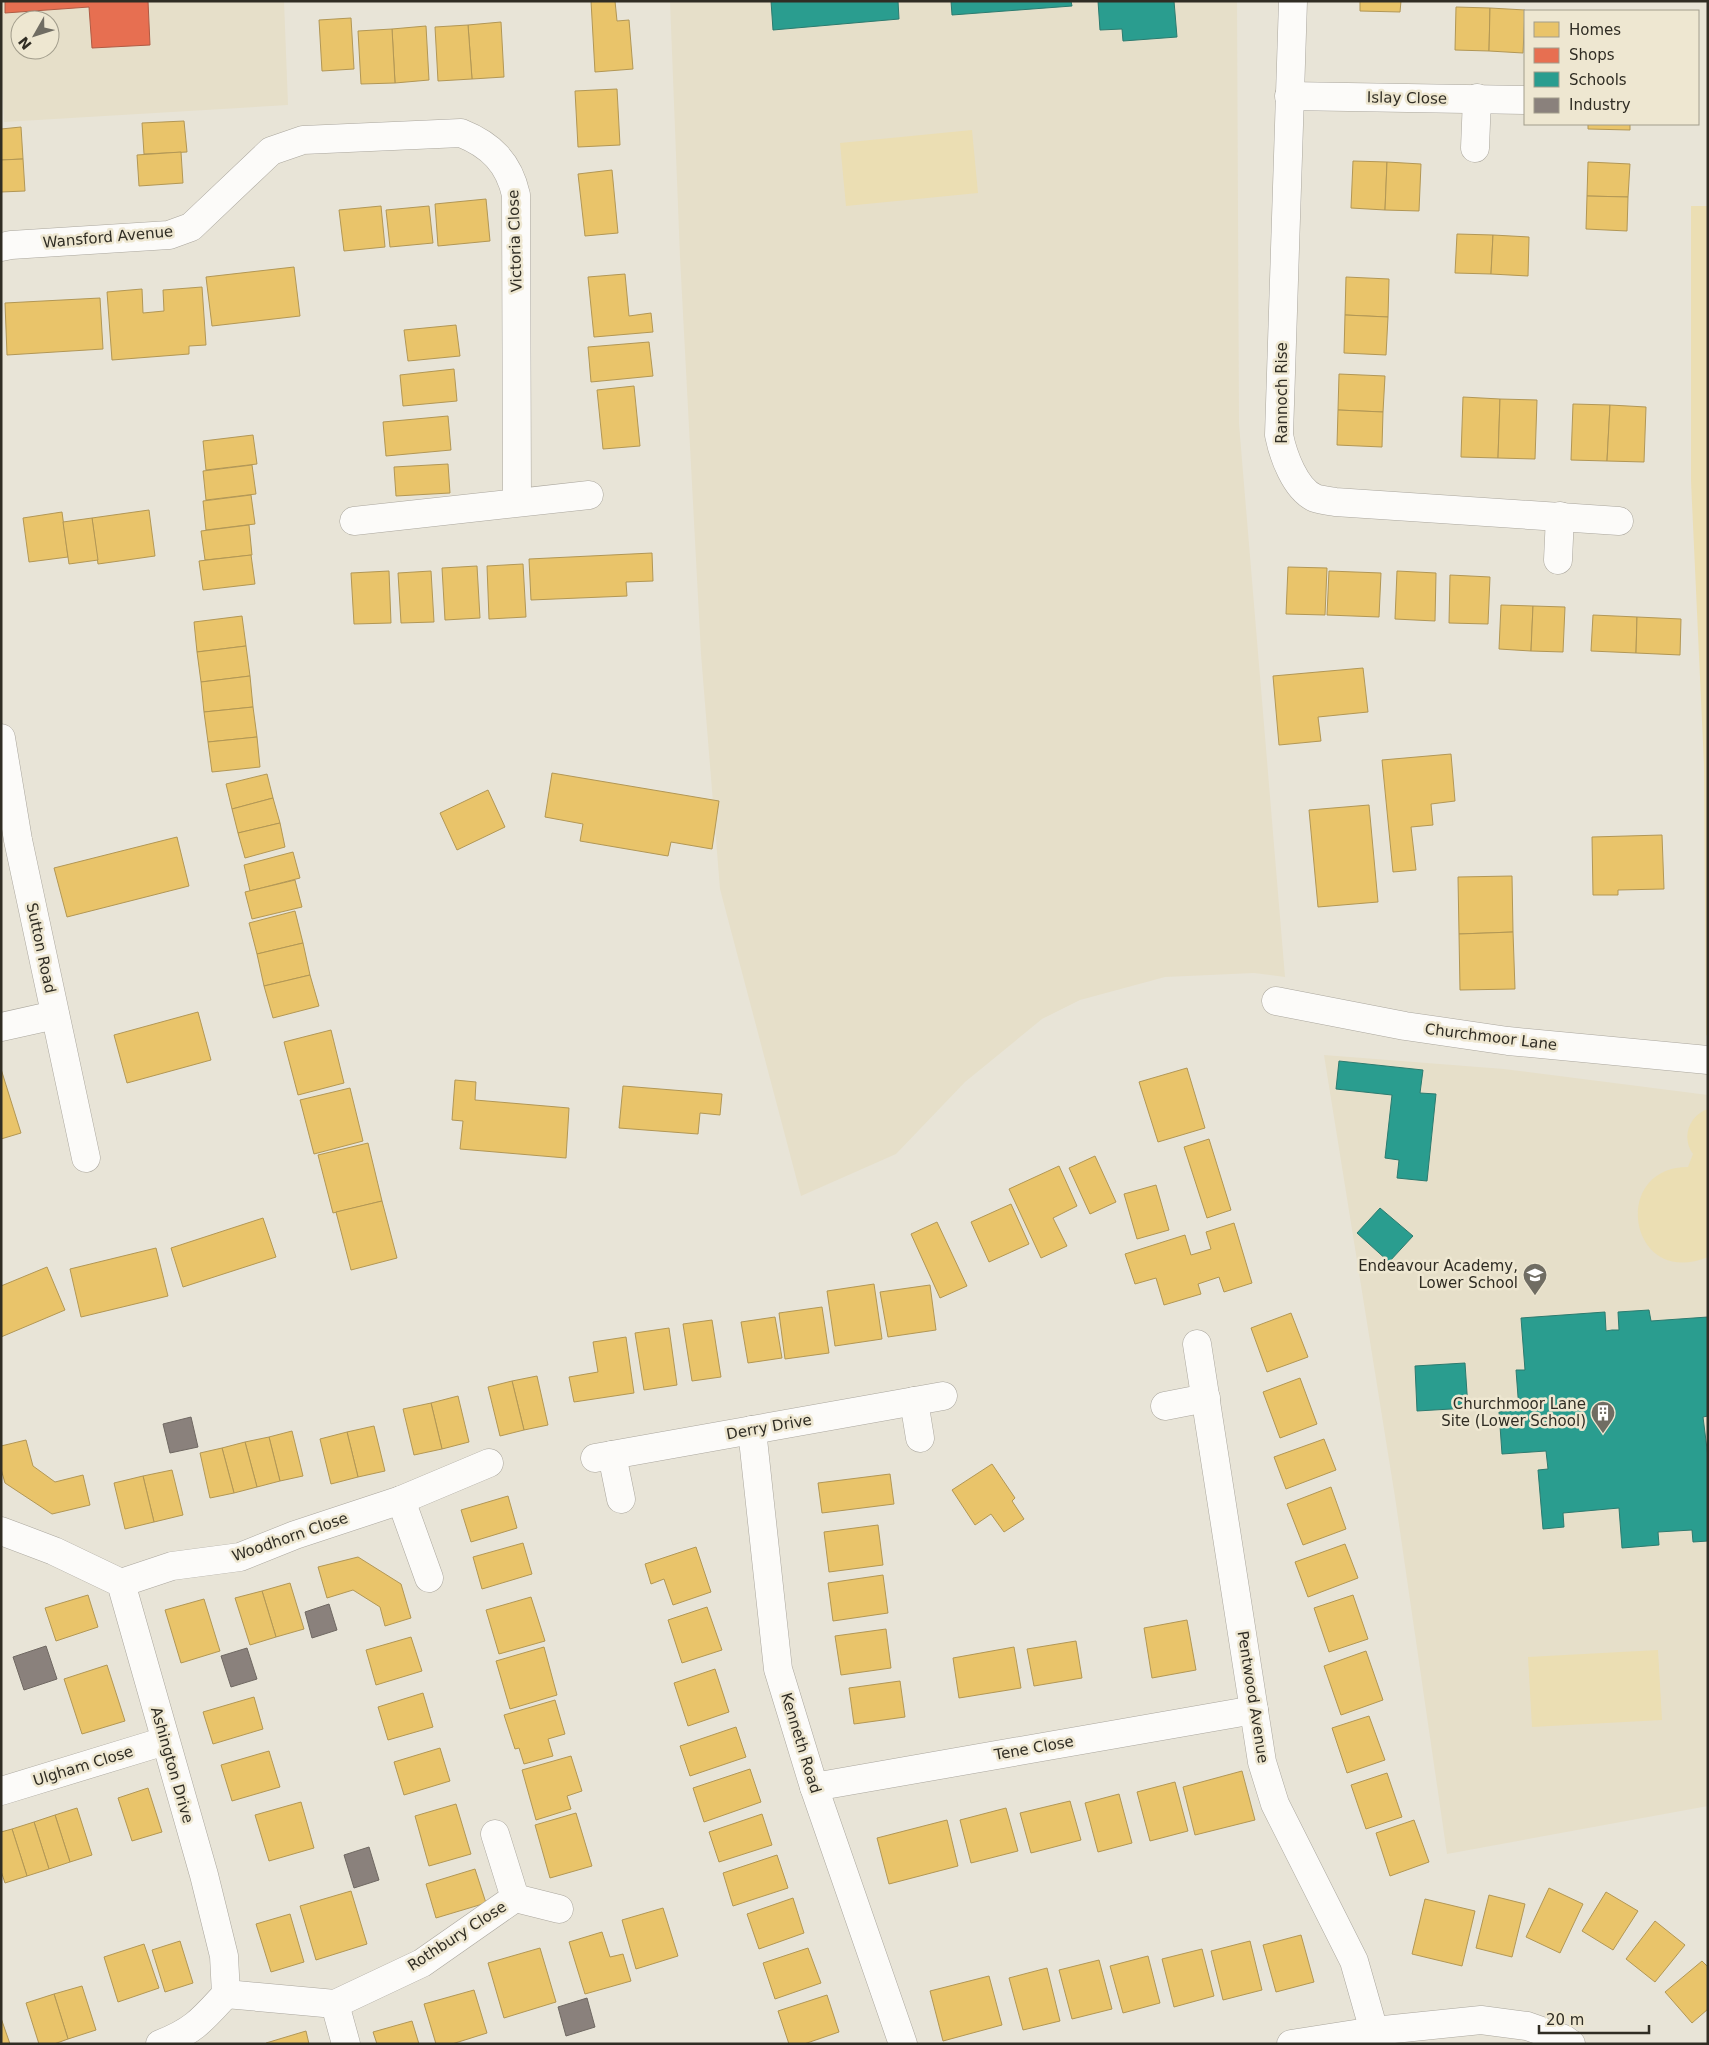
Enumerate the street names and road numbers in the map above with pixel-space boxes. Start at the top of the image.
street label: Islay Close [1367,88,1447,108]
street label: Victoria Close [504,189,526,293]
street label: Wansford Avenue [42,222,174,252]
street label: Rannoch Rise [1273,342,1291,444]
street label: Sutton Road [23,901,59,995]
street label: Churchmoor Lane [1424,1020,1558,1054]
street label: Derry Drive [725,1411,813,1443]
street label: Woodhorn Close [230,1509,350,1565]
street label: Pentwood Avenue [1234,1630,1272,1764]
street label: Kenneth Road [777,1690,825,1796]
street label: Ashington Drive [147,1705,197,1825]
street label: Tene Close [992,1732,1075,1764]
street label: Ulgham Close [31,1742,135,1790]
street label: Rothbury Close [404,1897,510,1975]

